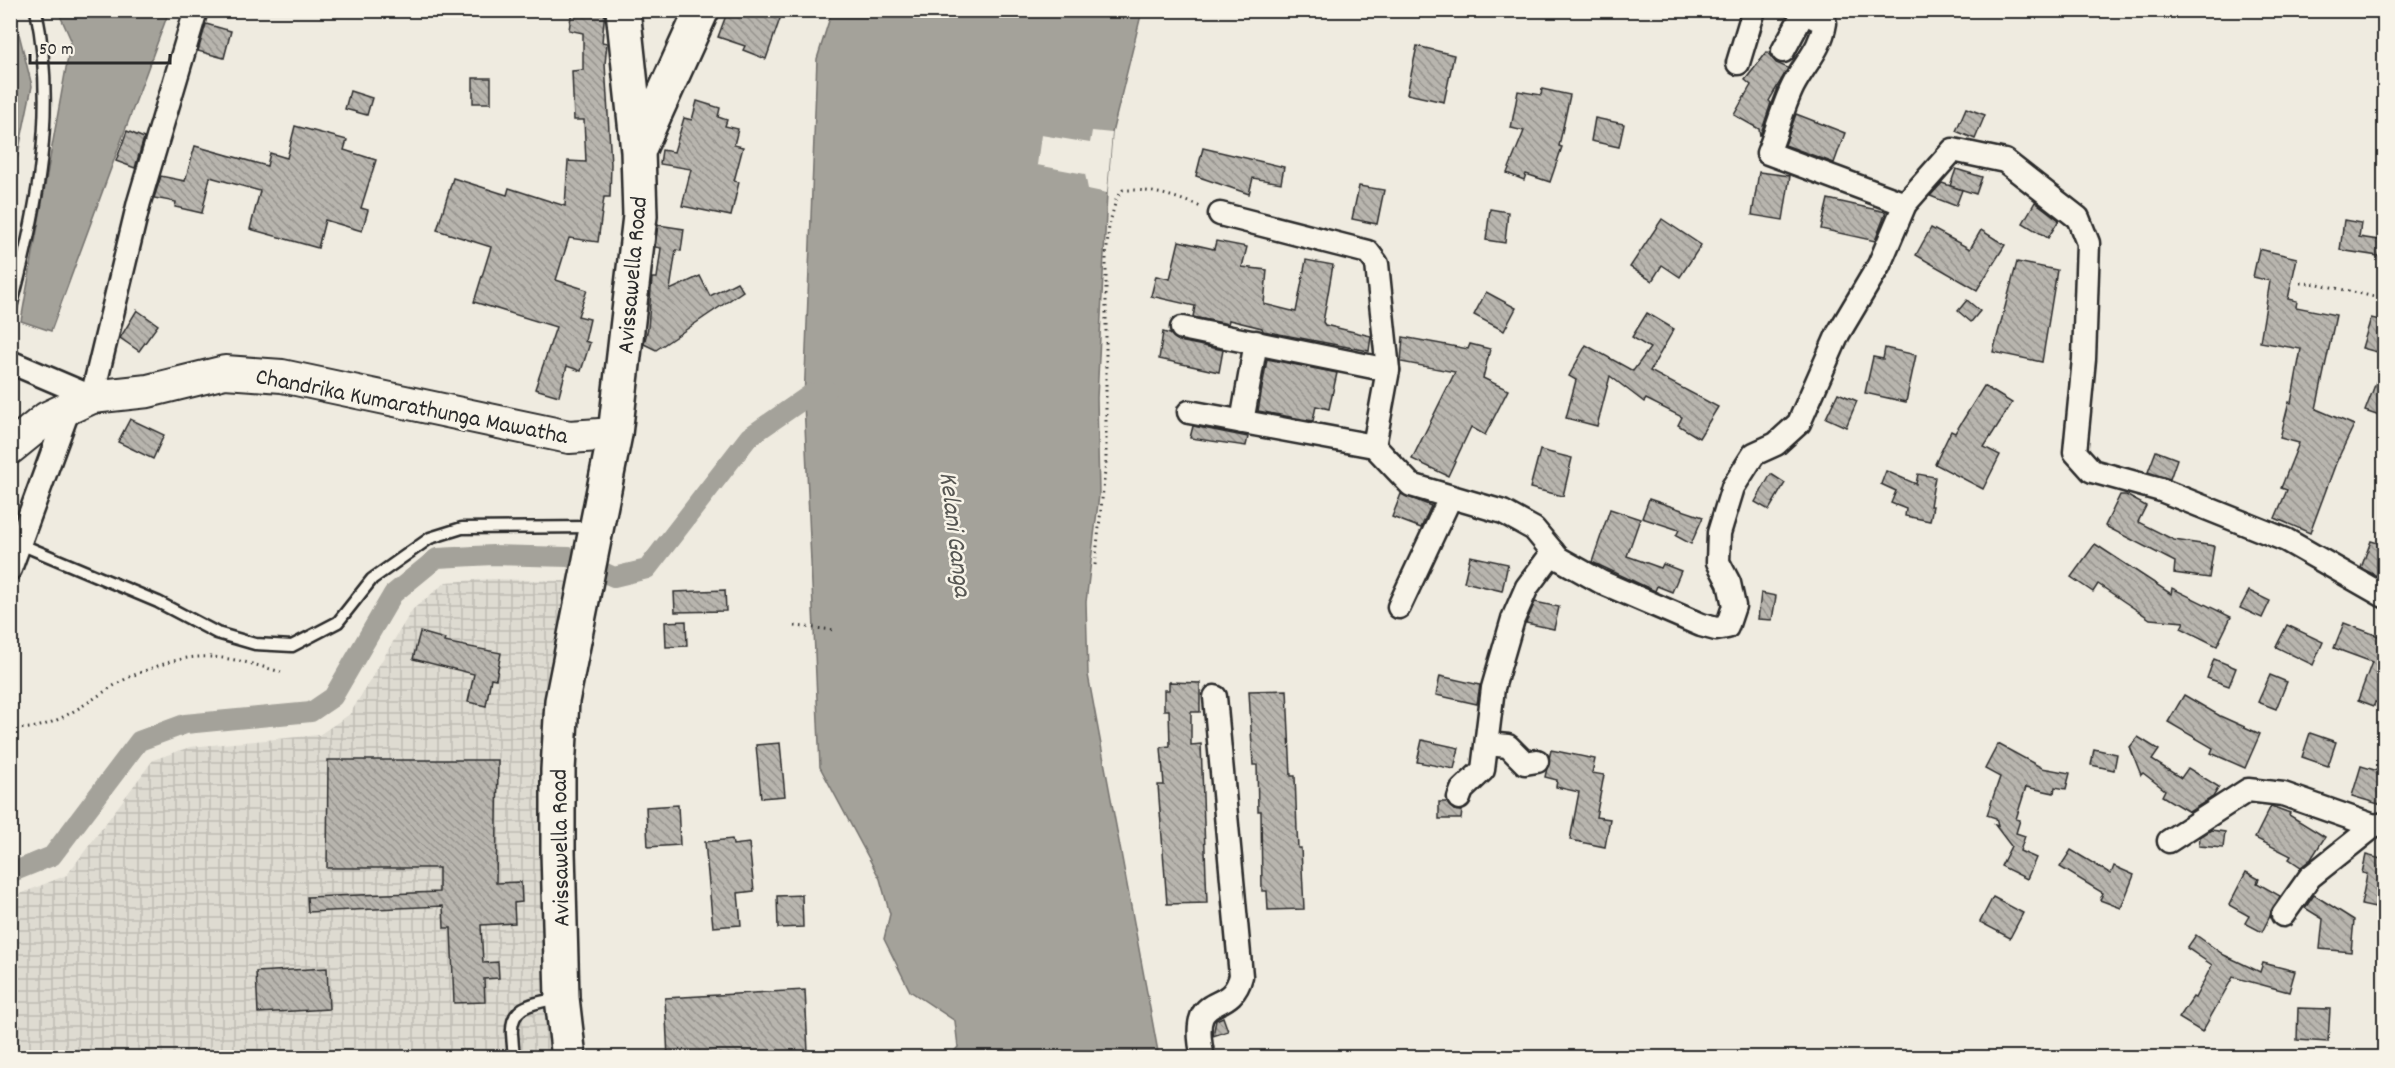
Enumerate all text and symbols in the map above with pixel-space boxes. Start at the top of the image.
scale bar [30,27,170,65]
text: 50 m [39,38,74,63]
street label: Avissawella Road [610,195,658,355]
street label: Chandrika Kumarathunga Mawatha [252,361,571,455]
water label: Kelani Ganga [928,470,980,601]
street label: Avissawella Road [544,769,580,927]

